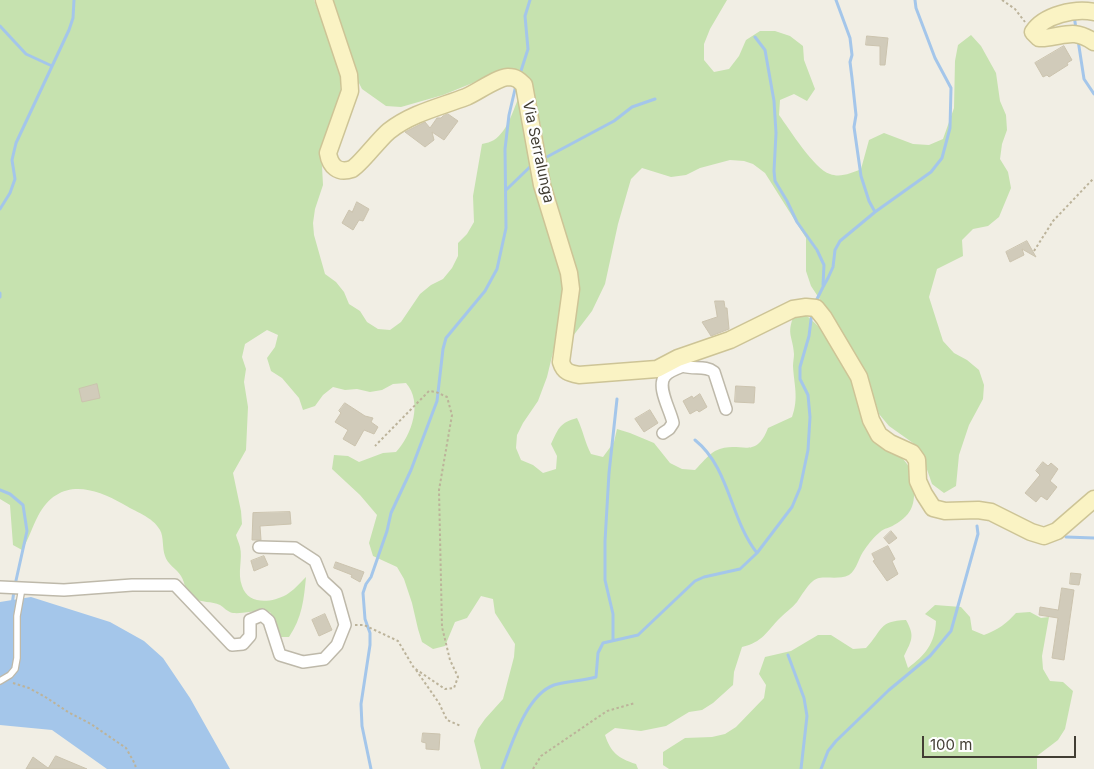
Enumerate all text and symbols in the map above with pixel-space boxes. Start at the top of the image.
street label: Via Serralunga [518,99,558,205]
scale bar [924,726,1078,758]
text: 100 m [930,735,972,754]

